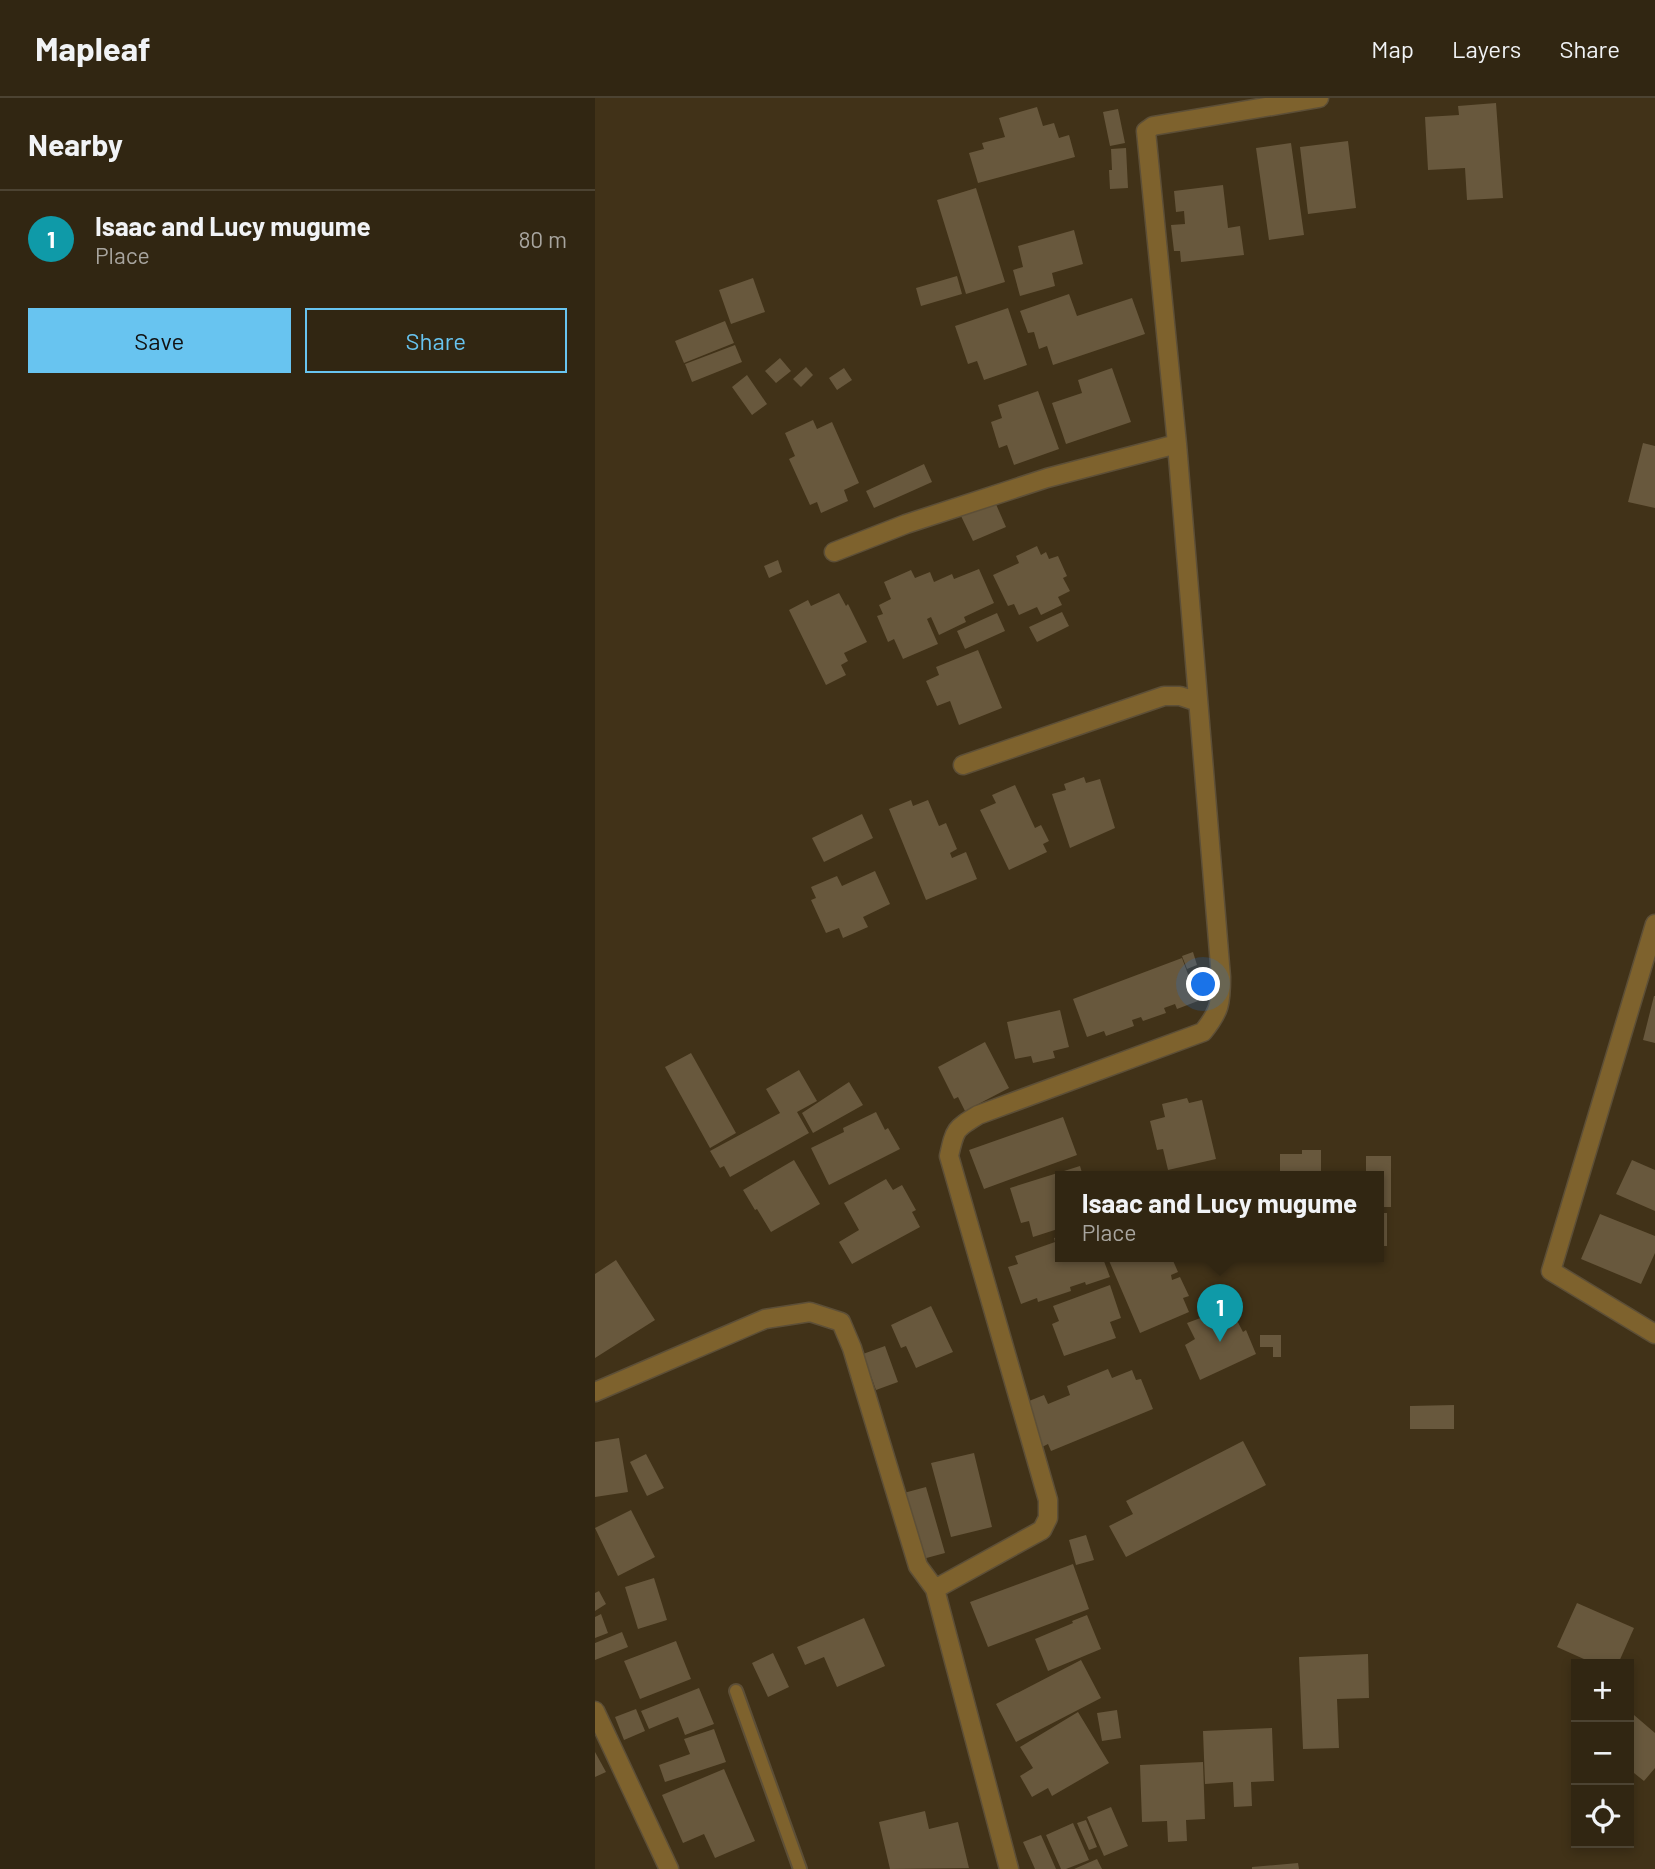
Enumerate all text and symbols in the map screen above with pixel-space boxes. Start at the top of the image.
text: Mapleaf [35,28,151,68]
text: Map [1371,34,1414,63]
text: Layers [1452,34,1521,63]
text: Share [1559,34,1620,63]
text: Nearby [28,126,123,162]
text: Isaac and Lucy mugume [95,210,371,241]
text: 1 [47,225,55,253]
text: 80 m [518,225,567,253]
text: Place [95,241,150,269]
button: Save [28,308,291,373]
button: Share [305,308,567,373]
your location [1186,967,1220,1001]
popup [1055,1171,1384,1262]
text: Isaac and Lucy mugume [1082,1187,1357,1218]
text: Place [1082,1218,1137,1246]
pin: 1 [1197,1284,1243,1342]
map controls [1571,1659,1634,1848]
button: + [1571,1659,1634,1722]
button: − [1571,1722,1634,1785]
button: locate [1571,1785,1634,1848]

